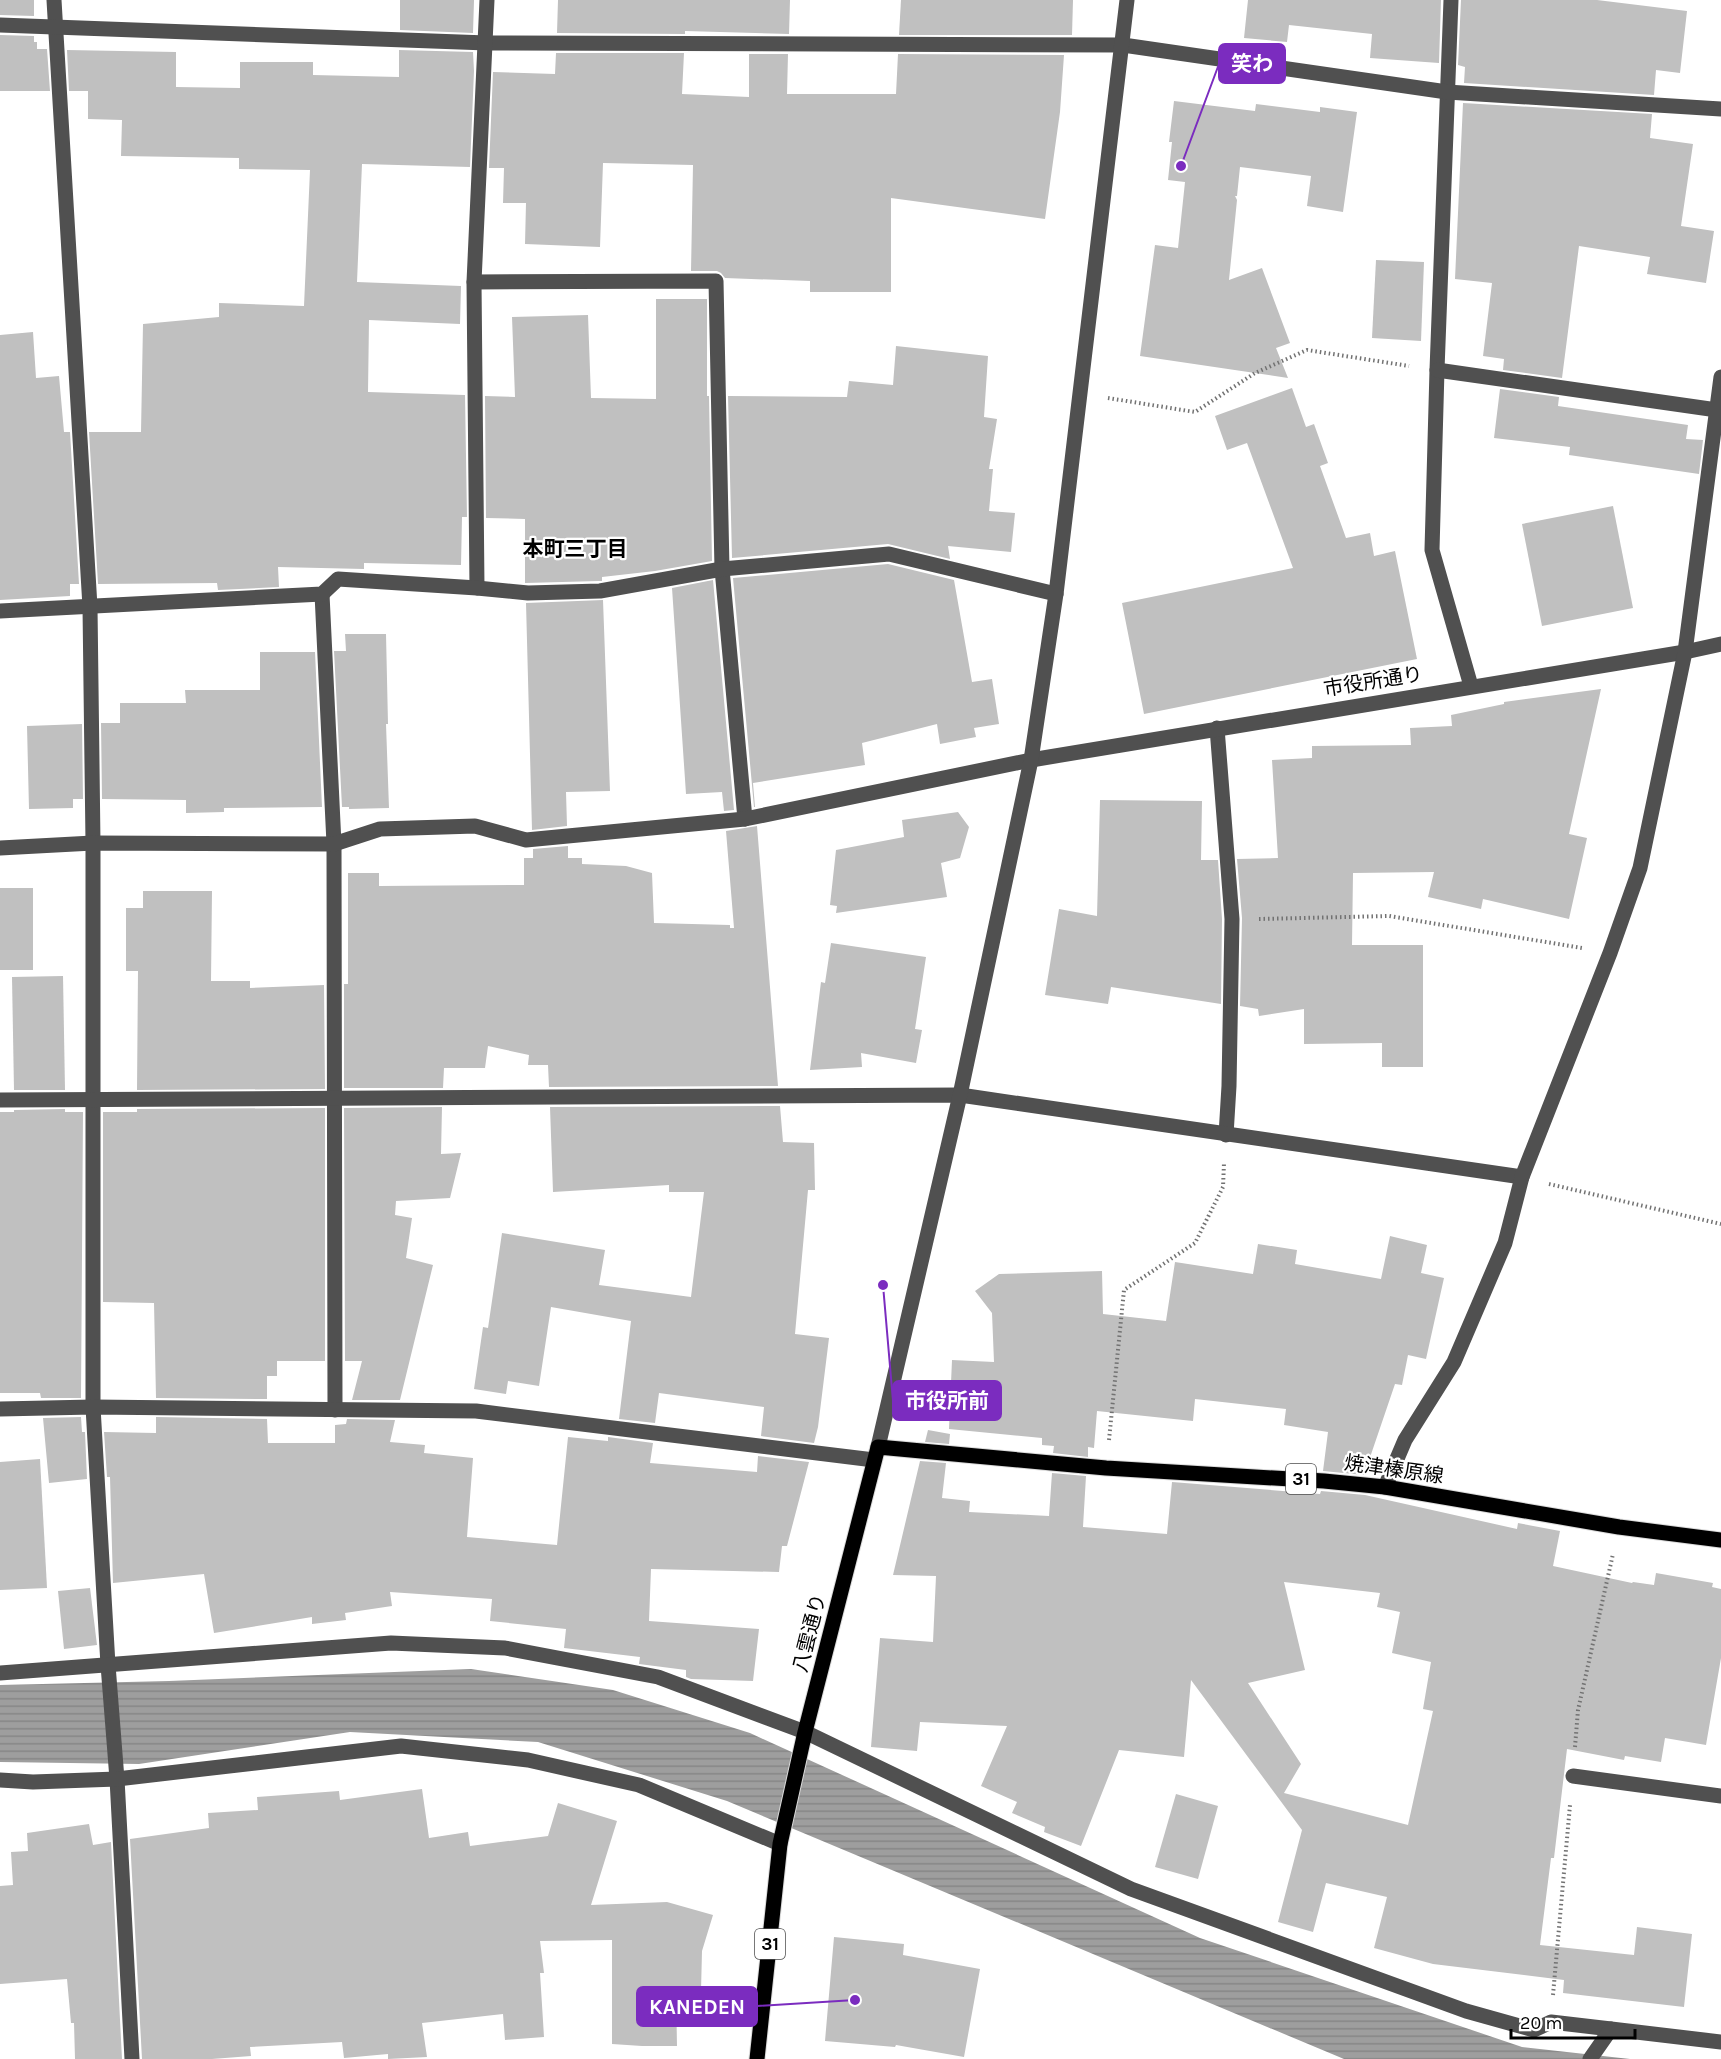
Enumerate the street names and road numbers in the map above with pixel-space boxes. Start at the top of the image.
street label: 市役所通り [1322,662,1424,701]
street label: 焼津榛原線 [1343,1451,1445,1488]
road number: 31 [1286,1464,1316,1494]
street label: 八雲通り [789,1592,830,1675]
road number: 31 [755,1929,785,1959]

